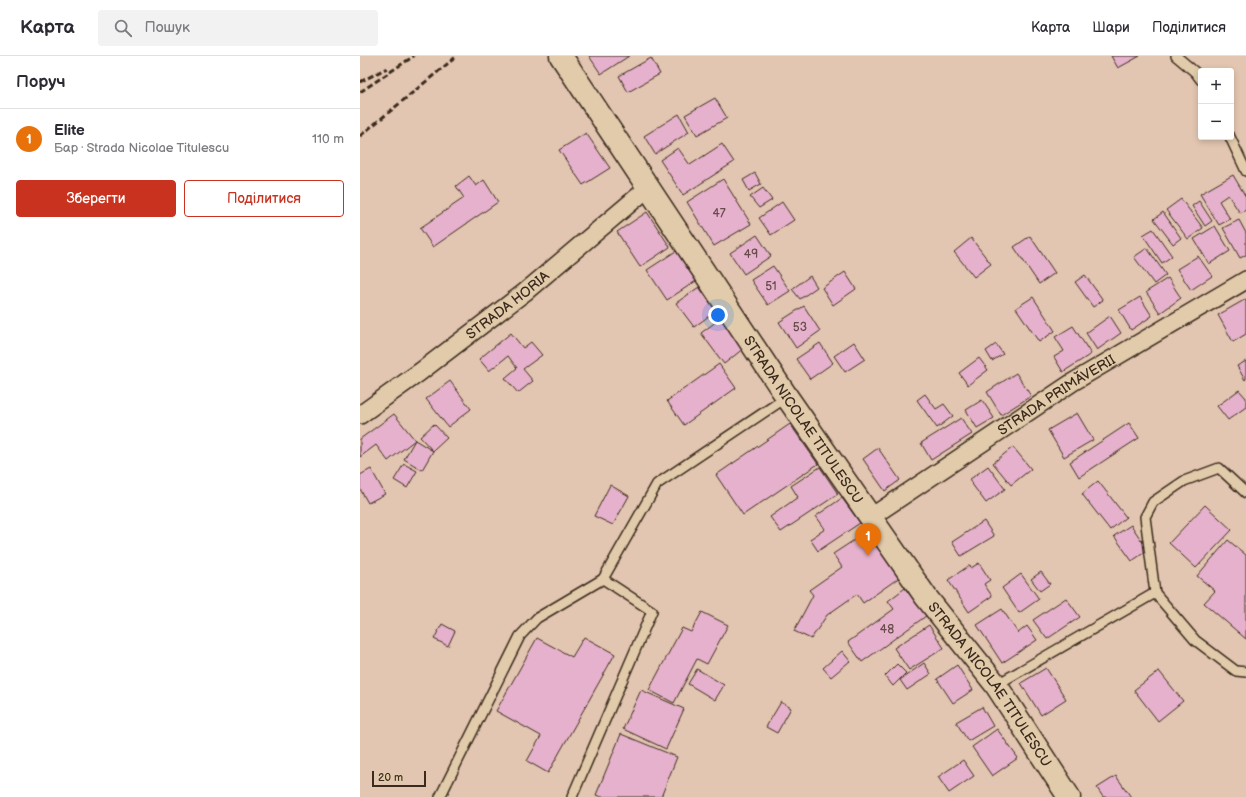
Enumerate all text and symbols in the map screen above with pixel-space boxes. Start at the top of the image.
search box [98,10,378,46]
text: Карта [20,16,74,39]
icon: search [112,17,134,39]
text: Пошук [144,18,190,37]
text: Карта [1031,19,1070,36]
text: Шари [1092,19,1130,36]
text: Поділитися [1152,19,1226,36]
map controls [1198,68,1234,140]
button: + [1198,68,1234,104]
text: Поруч [16,72,66,92]
button: − [1198,104,1234,140]
text: Elite [54,121,85,140]
text: 1 [26,131,32,147]
text: 110 m [312,131,344,147]
text: Бар · Strada Nicolae Titulescu [54,140,229,156]
button: Зберегти [16,180,176,217]
button: Поділитися [184,180,344,217]
house number: 47 [712,206,726,221]
house number: 49 [744,247,758,262]
street label: STRADA HORIA [463,267,553,343]
house number: 51 [765,279,777,294]
your location [708,305,728,325]
house number: 53 [793,320,807,335]
street label: STRADA NICOLAE TITULESCU [740,333,866,507]
street label: STRADA PRIMĂVERII [994,351,1118,439]
pin: 1 [855,523,881,556]
street label: STRADA NICOLAE TITULESCU [924,599,1055,770]
house number: 48 [880,622,894,637]
scale bar [372,769,426,788]
text: 20 m [378,771,403,784]

